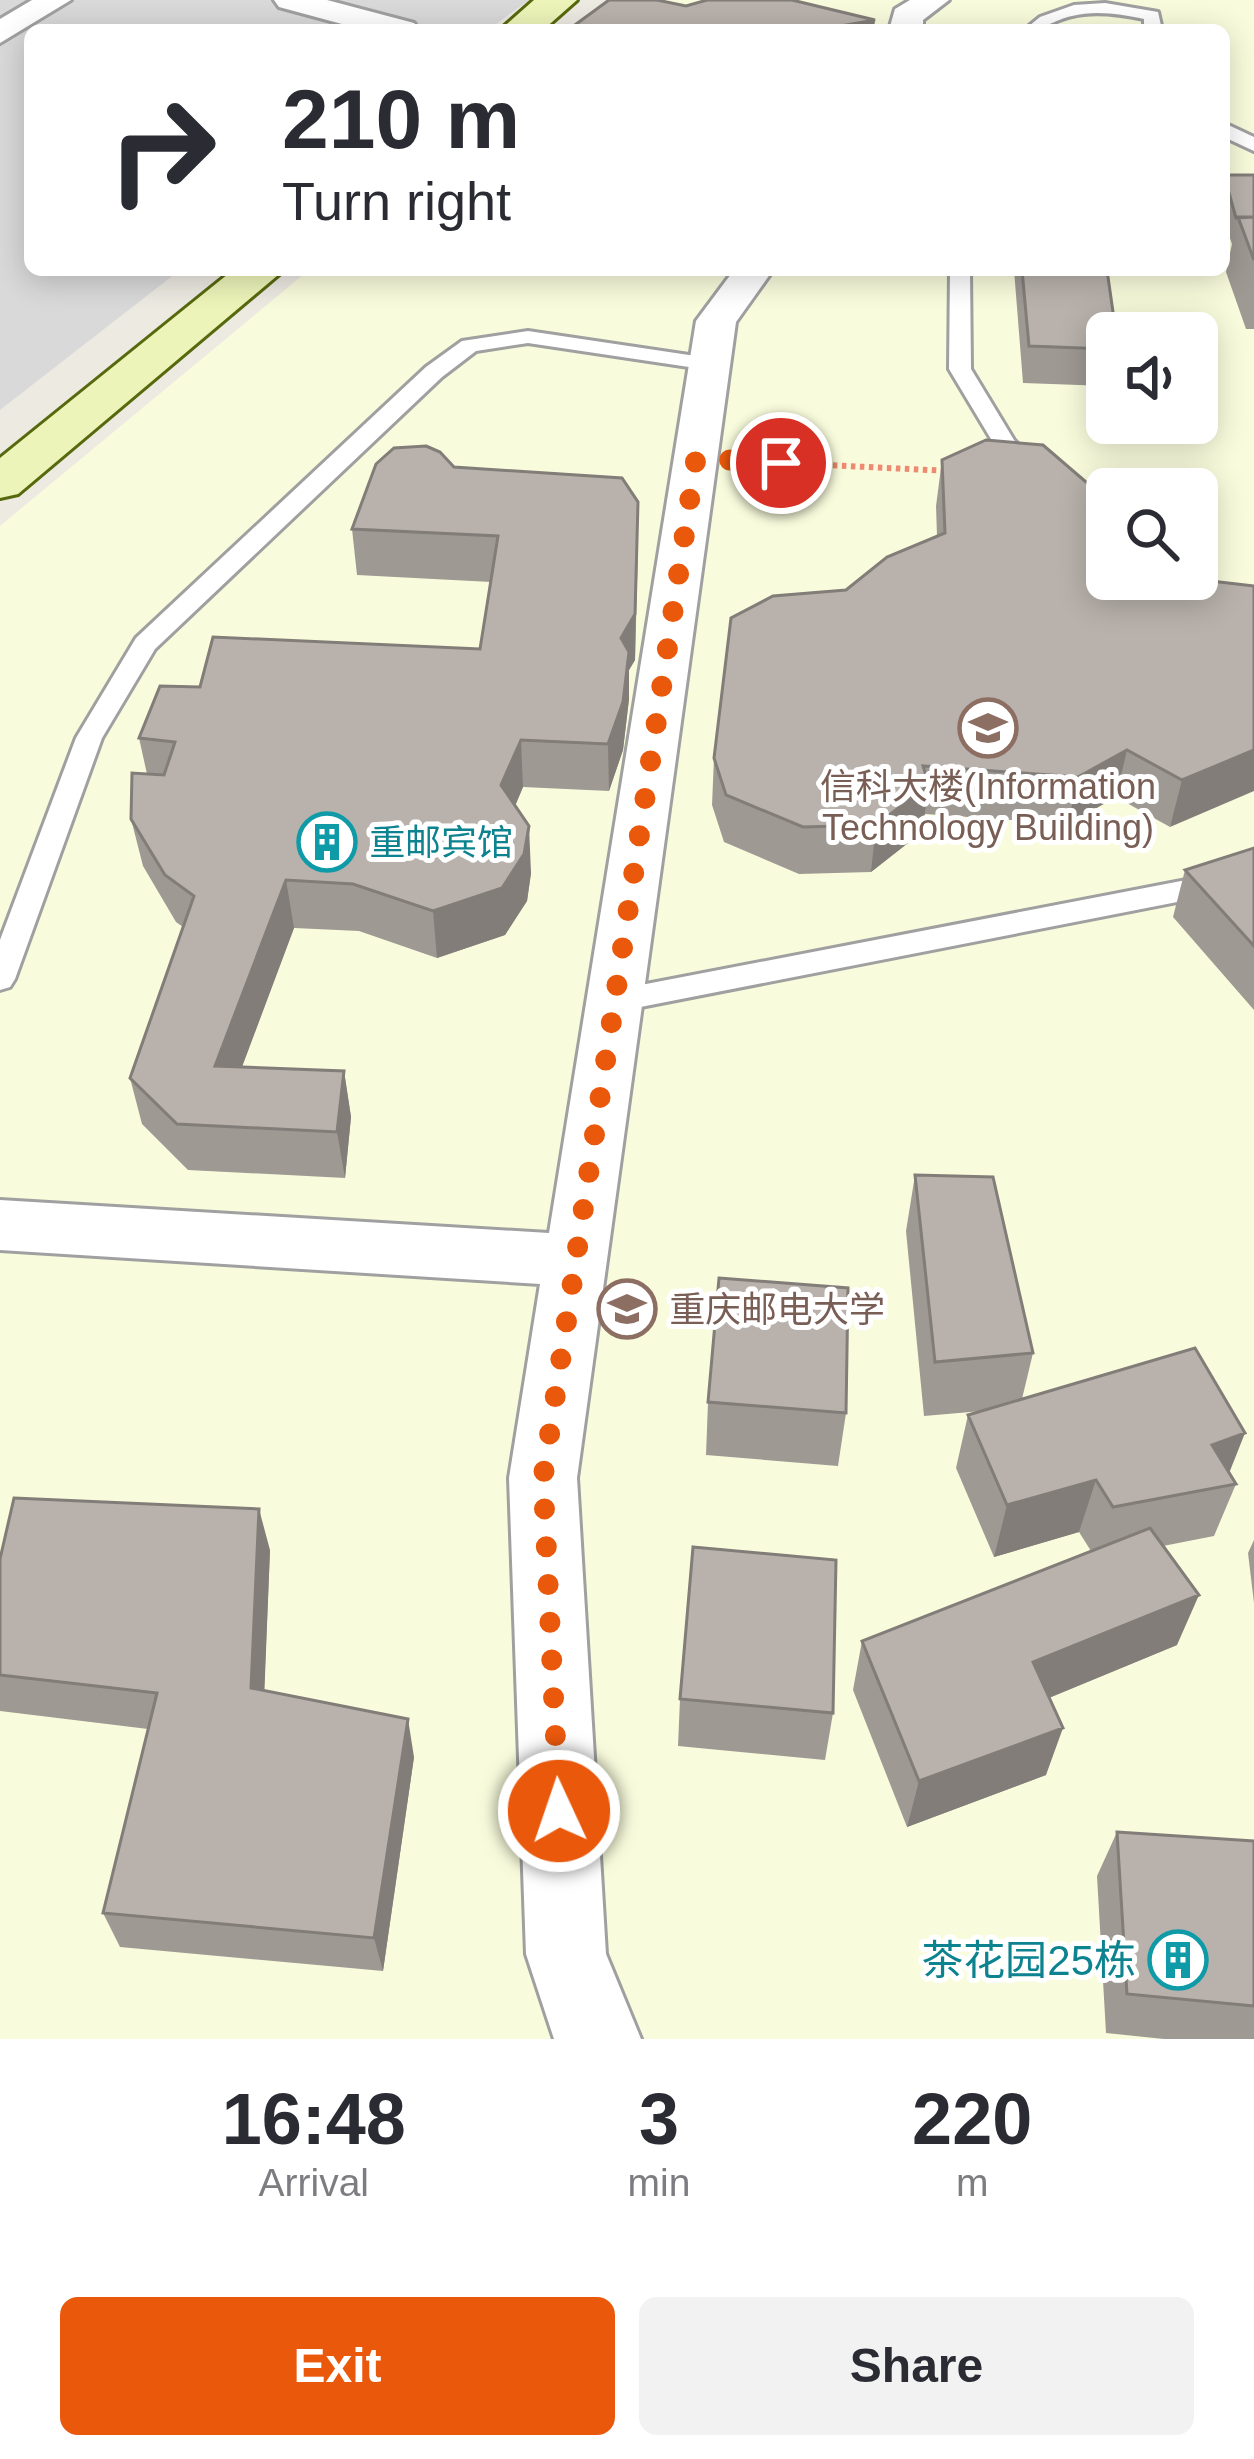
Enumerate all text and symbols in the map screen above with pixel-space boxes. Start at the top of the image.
icon: right [84,72,240,228]
text: 210 m [282,72,520,166]
text: Turn right [282,171,511,231]
map controls [1086,312,1218,600]
button: sound [1086,312,1218,444]
pin [730,412,832,514]
icon: arrive [748,430,814,496]
button: search [1086,468,1218,600]
school or university icon: 信科大楼(Information Technology Building) [957,697,1019,759]
place label: 信科大楼(Information Technology Building) [820,766,1156,848]
building icon: 重邮宾馆 [296,811,358,873]
place label: 重邮宾馆 [369,822,513,863]
school or university icon: 重庆邮电大学 [596,1278,658,1340]
place label: 重庆邮电大学 [669,1289,885,1330]
position arrow [496,1748,622,1874]
building icon: 茶花园25栋 [1147,1929,1209,1991]
place label: 茶花园25栋 [921,1937,1136,1984]
text: 16:48 [222,2079,406,2159]
text: 3 [639,2079,679,2159]
text: 220 [912,2079,1032,2159]
text: Arrival [259,2161,369,2204]
text: min [628,2161,690,2204]
text: m [956,2161,988,2204]
button: Exit [60,2297,615,2435]
button: Share [639,2297,1194,2435]

